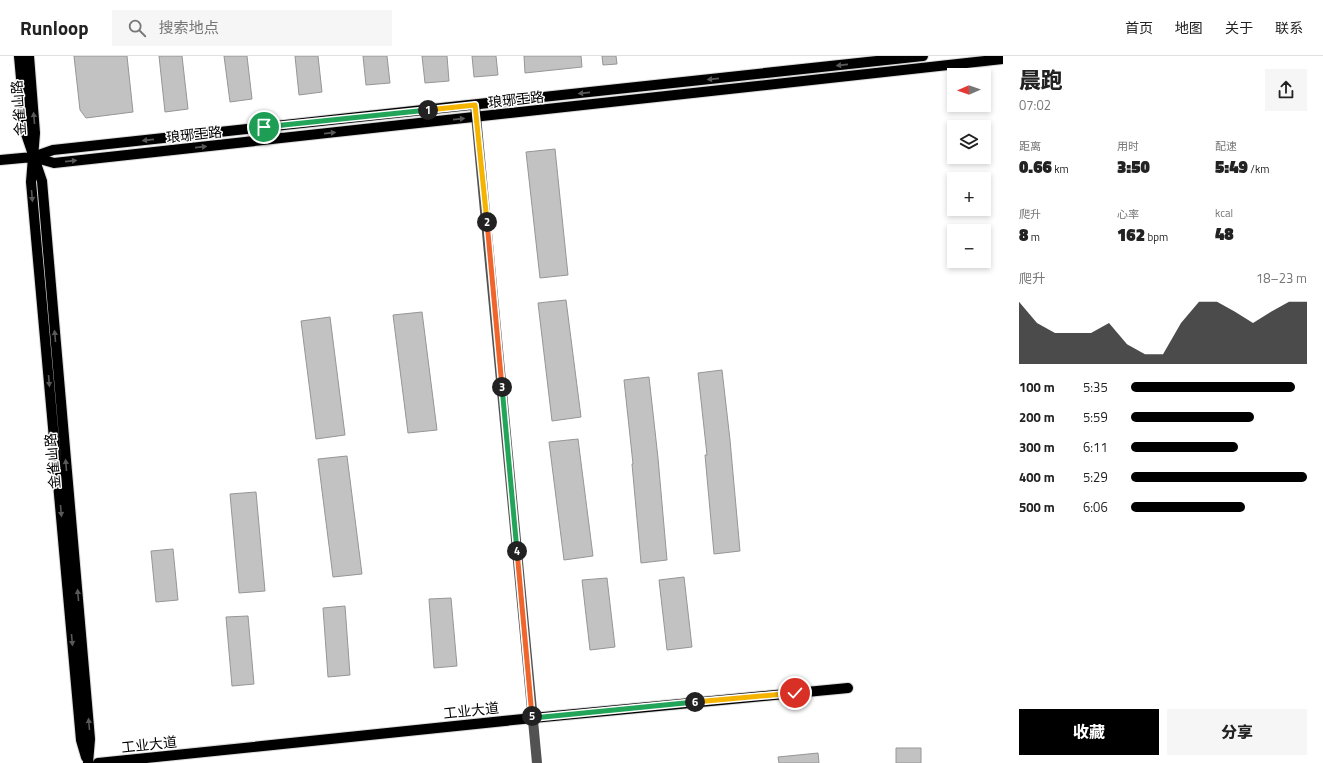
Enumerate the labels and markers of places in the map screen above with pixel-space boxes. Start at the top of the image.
pin: 1 [418,100,438,120]
pin [247,110,281,144]
pin: 2 [477,212,497,232]
pin: 3 [492,377,512,397]
pin: 4 [507,541,527,561]
pin [778,676,812,710]
pin: 6 [685,692,705,712]
pin: 5 [522,706,542,726]

